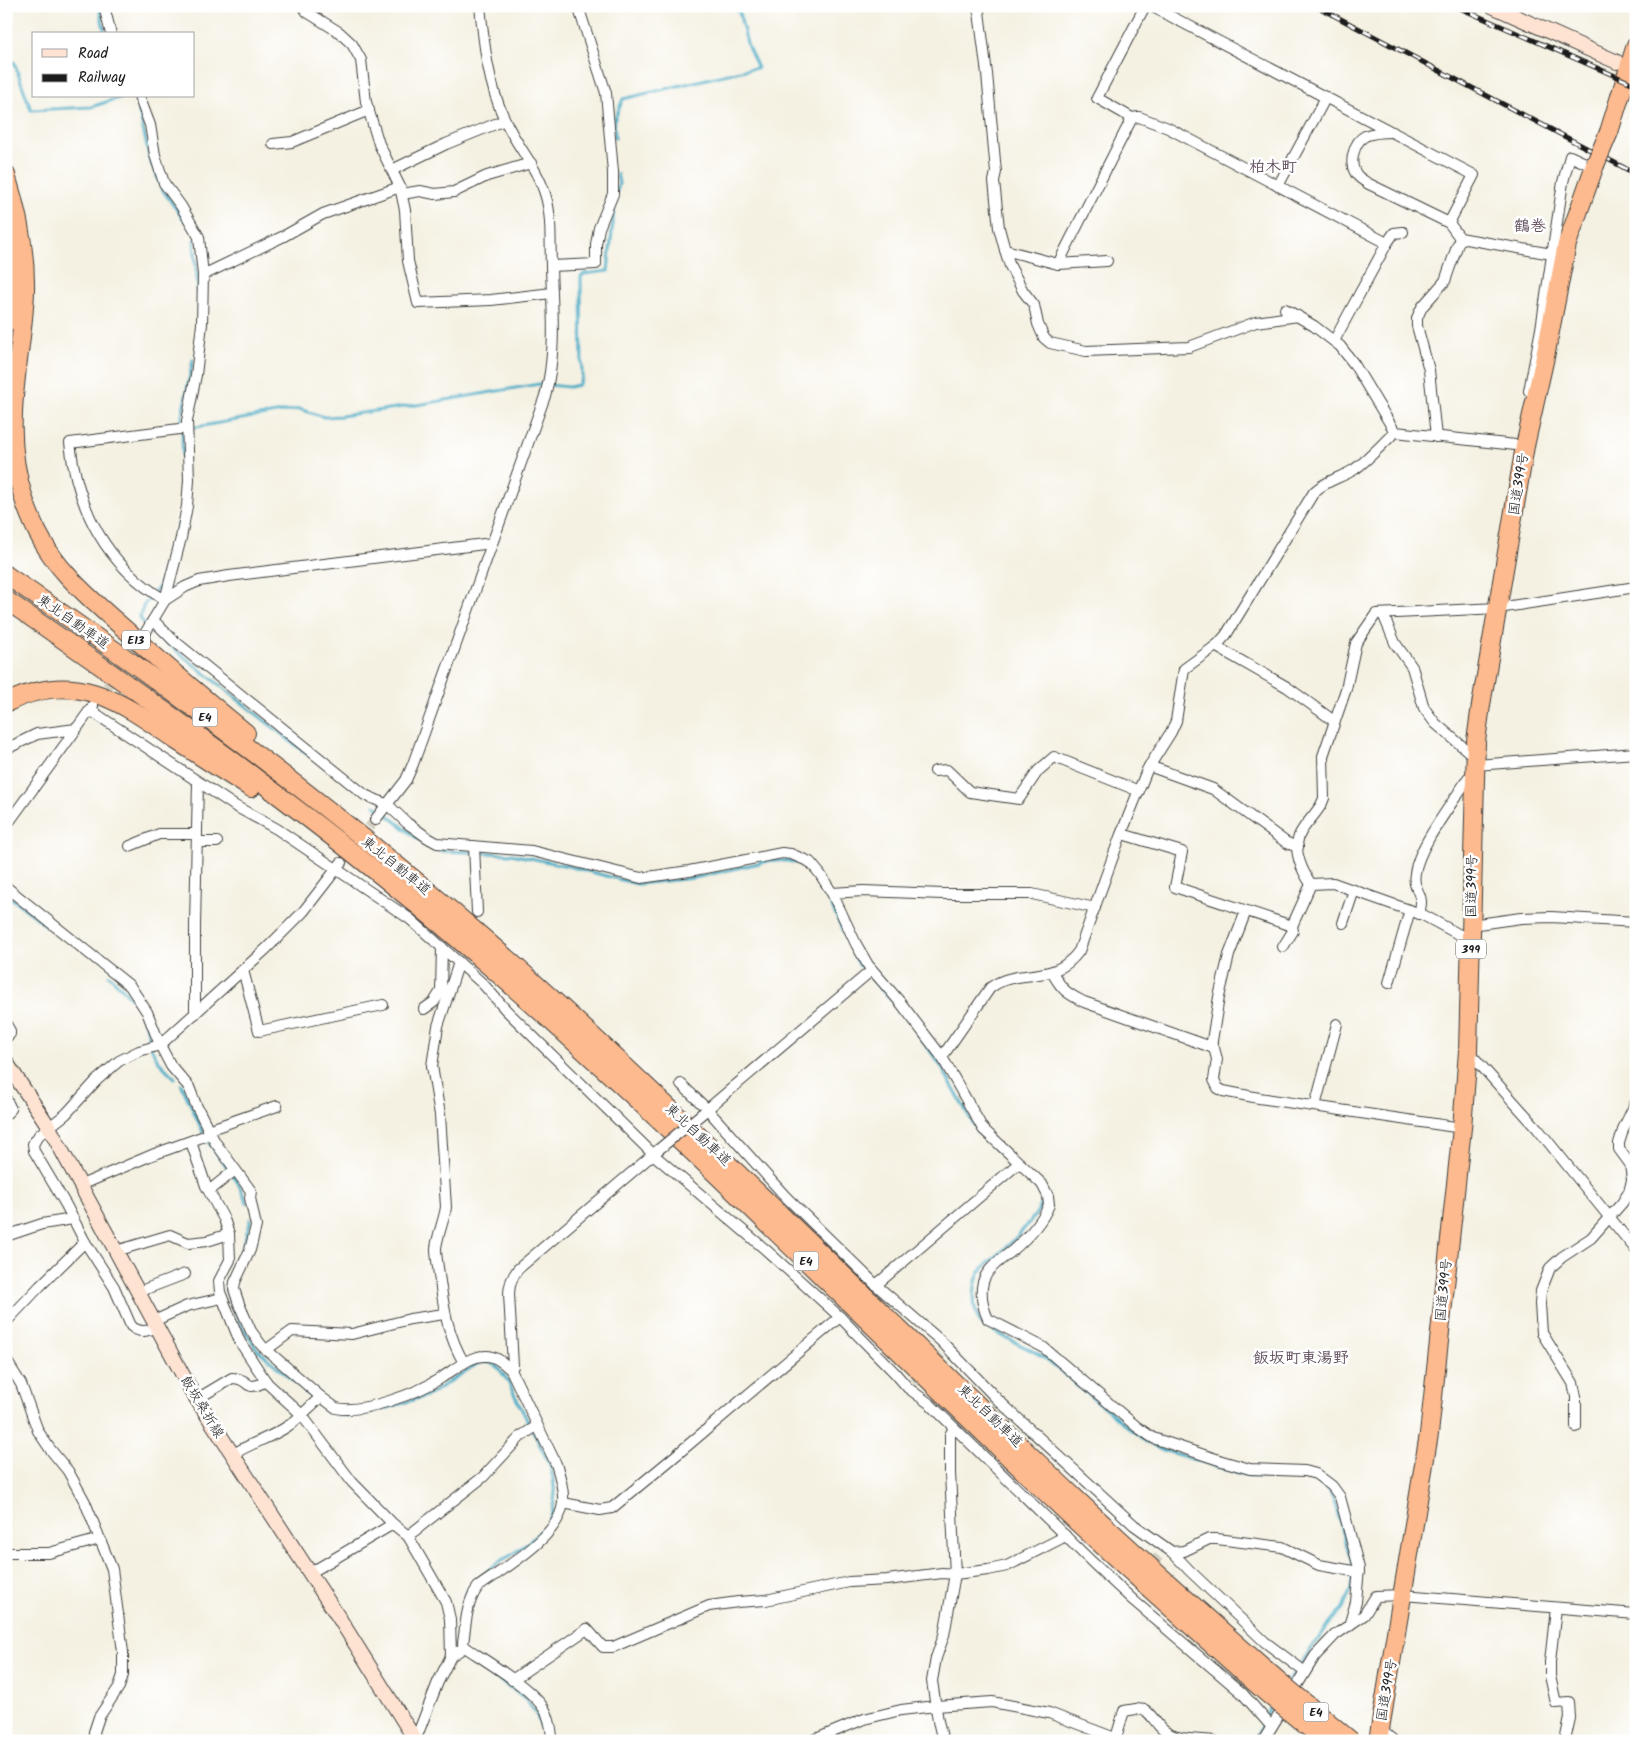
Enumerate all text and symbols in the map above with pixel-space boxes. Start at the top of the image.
legend [32,32,195,98]
text: Road [78,42,109,66]
text: Railway [78,66,126,90]
district label: 柏木町 [1249,155,1297,180]
district label: 鶴巻 [1514,214,1546,239]
street label: 国道399号 [1503,451,1535,517]
street label: 東北自動車道 [32,589,114,655]
road number: E13 [122,630,150,650]
road number: E4 [192,708,218,726]
street label: 東北自動車道 [356,831,436,901]
street label: 国道399号 [1460,854,1484,918]
road number: 399 [1456,940,1486,959]
street label: 東北自動車道 [660,1098,736,1172]
road number: E4 [794,1252,818,1270]
street label: 国道399号 [1430,1257,1458,1323]
district label: 飯坂町東湯野 [1253,1346,1349,1371]
street label: 飯坂桑折線 [175,1371,229,1443]
street label: 東北自動車道 [952,1379,1028,1453]
street label: 国道399号 [1371,1657,1403,1723]
road number: E4 [1304,1702,1328,1721]

